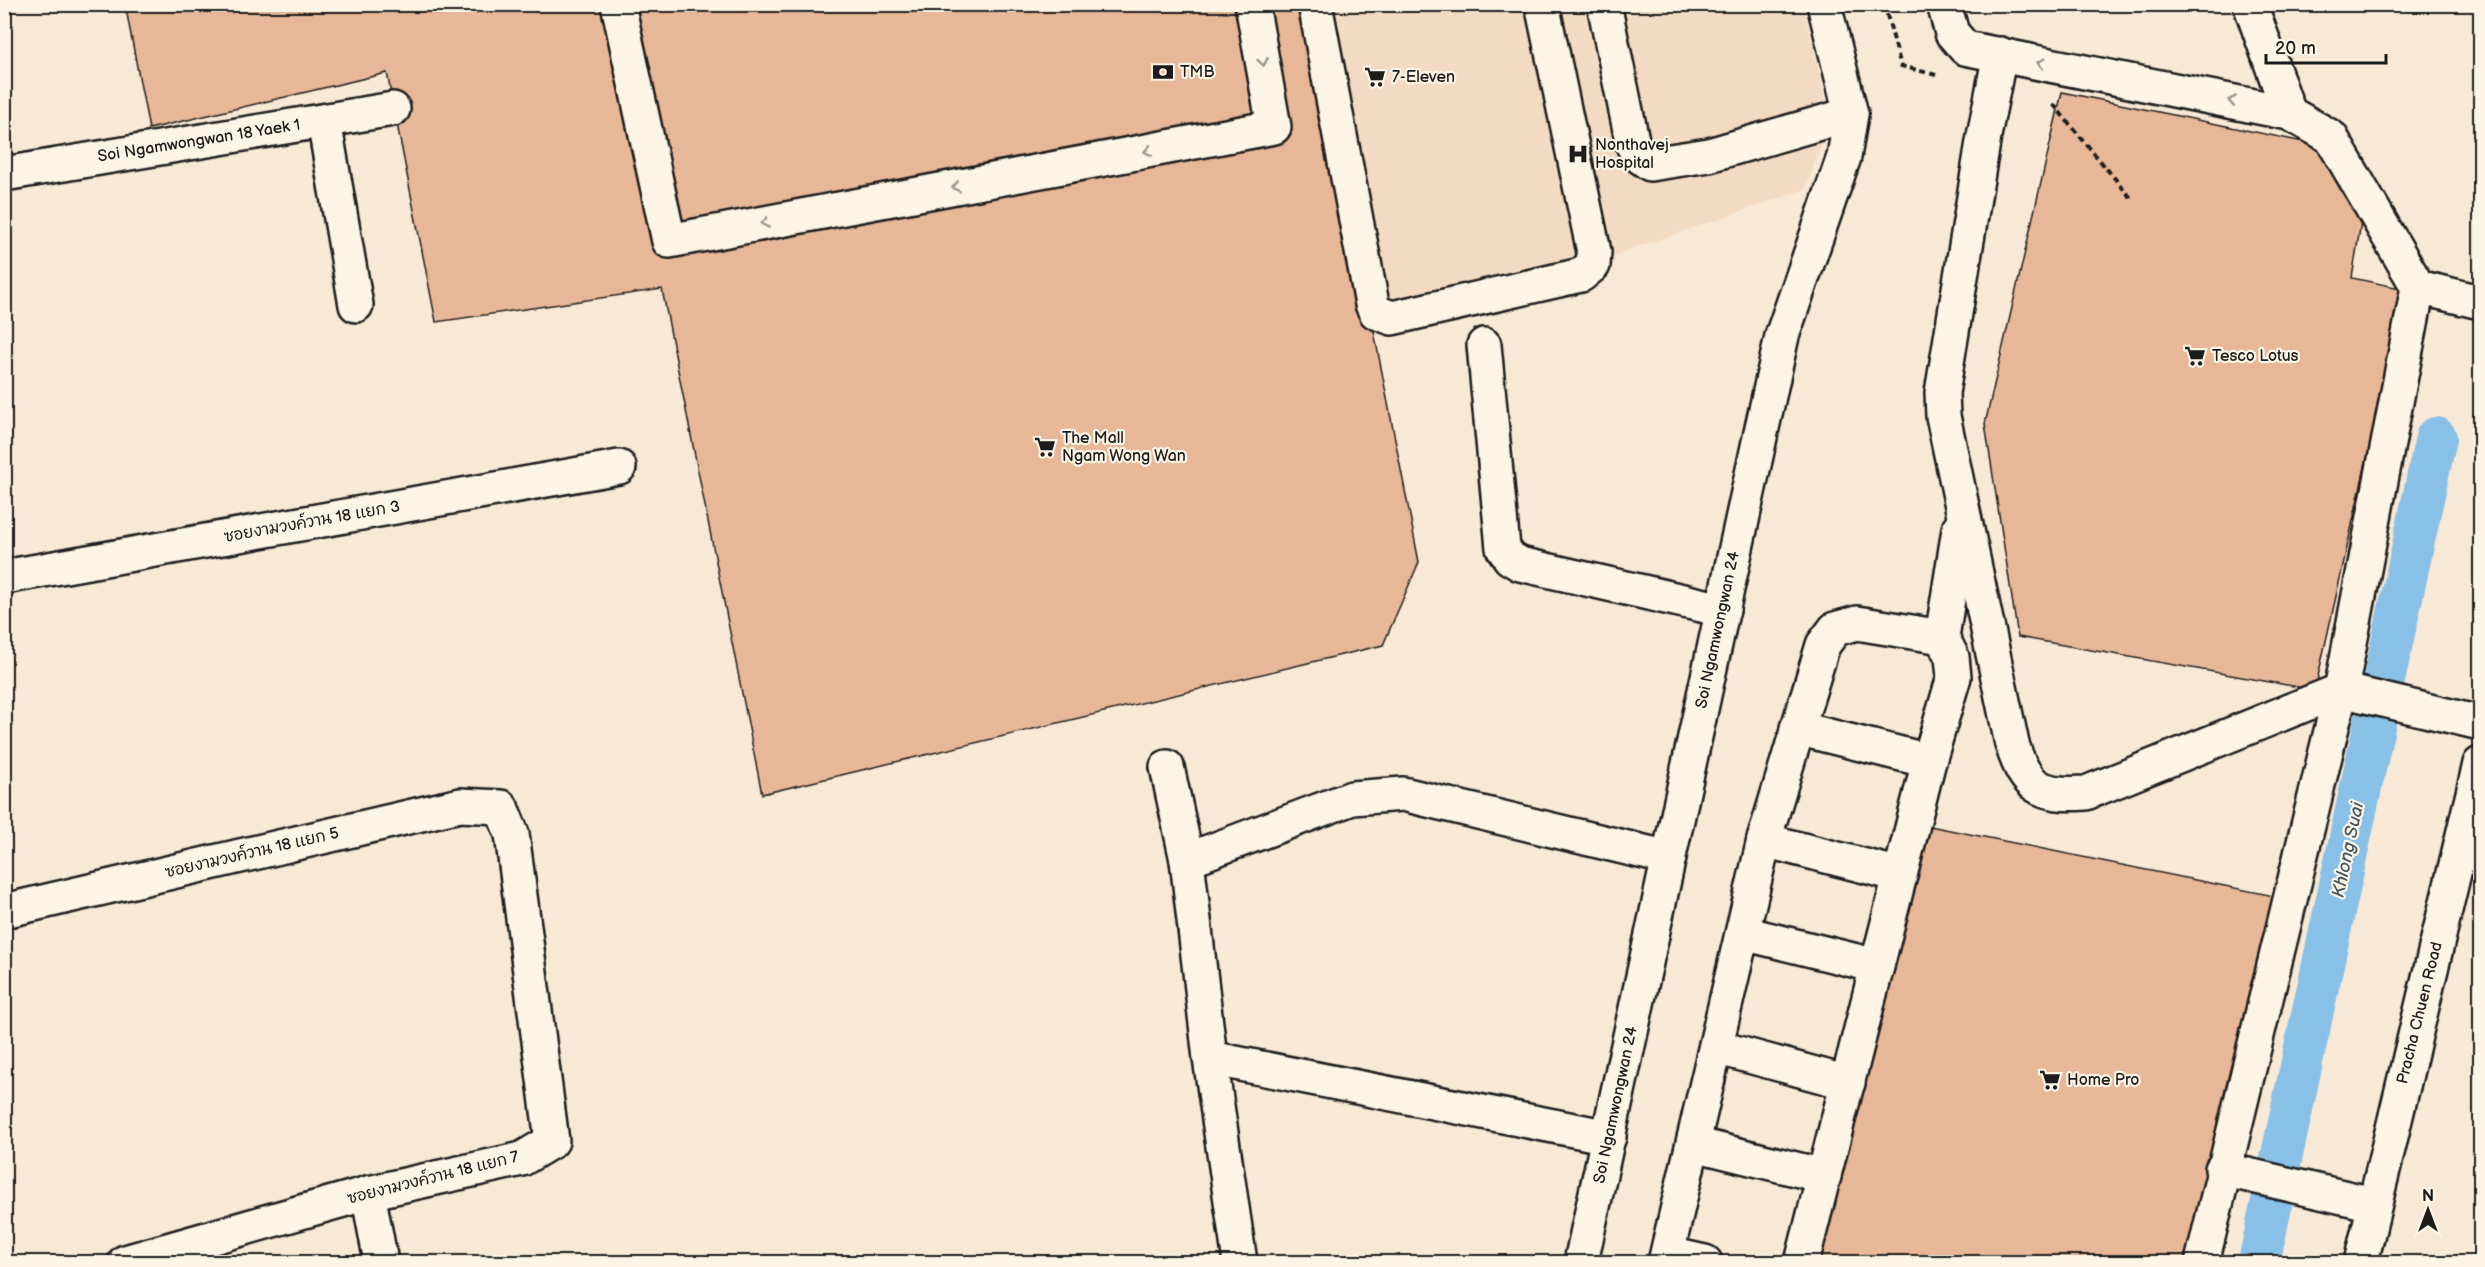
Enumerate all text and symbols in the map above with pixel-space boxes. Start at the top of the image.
scale bar [2266,27,2386,65]
text: 20 m [2275,38,2316,59]
one-way arrow [1256,57,1268,67]
one-way arrow [2036,57,2046,70]
bank icon: TMB [1151,60,1175,84]
place label: TMB [1180,63,1214,82]
supermarket icon: 7-Eleven [1363,65,1387,89]
place label: 7-Eleven [1392,68,1455,87]
one-way arrow [2227,95,2237,108]
street label: Soi Ngamwongwan 18 Yaek 1 [96,116,302,166]
place label: Nonthavej Hospital [1595,136,1669,173]
hospital icon: Nonthavej Hospital [1566,142,1590,166]
one-way arrow [1143,144,1153,157]
one-way arrow [952,180,962,193]
one-way arrow [760,216,770,229]
supermarket icon: Tesco Lotus [2183,344,2207,368]
place label: Tesco Lotus [2212,347,2299,366]
place label: The Mall Ngam Wong Wan [1062,429,1186,466]
supermarket icon: The Mall Ngam Wong Wan [1033,435,1057,459]
street label: ซอยงามวงค์วาน 18 แยก 3 [222,494,402,547]
street label: Soi Ngamwongwan 24 [1692,549,1744,710]
water label: Khlong Suai [2328,800,2369,899]
street label: ซอยงามวงค์วาน 18 แยก 5 [163,821,341,882]
street label: Pracha Chuen Road [2393,940,2447,1086]
street label: Soi Ngamwongwan 24 [1590,1024,1642,1185]
supermarket icon: Home Pro [2038,1068,2062,1092]
place label: Home Pro [2067,1071,2139,1090]
street label: ซอยงามวงค์วาน 18 แยก 7 [345,1145,521,1209]
north arrow [2398,1180,2458,1240]
text: N [2422,1187,2434,1206]

